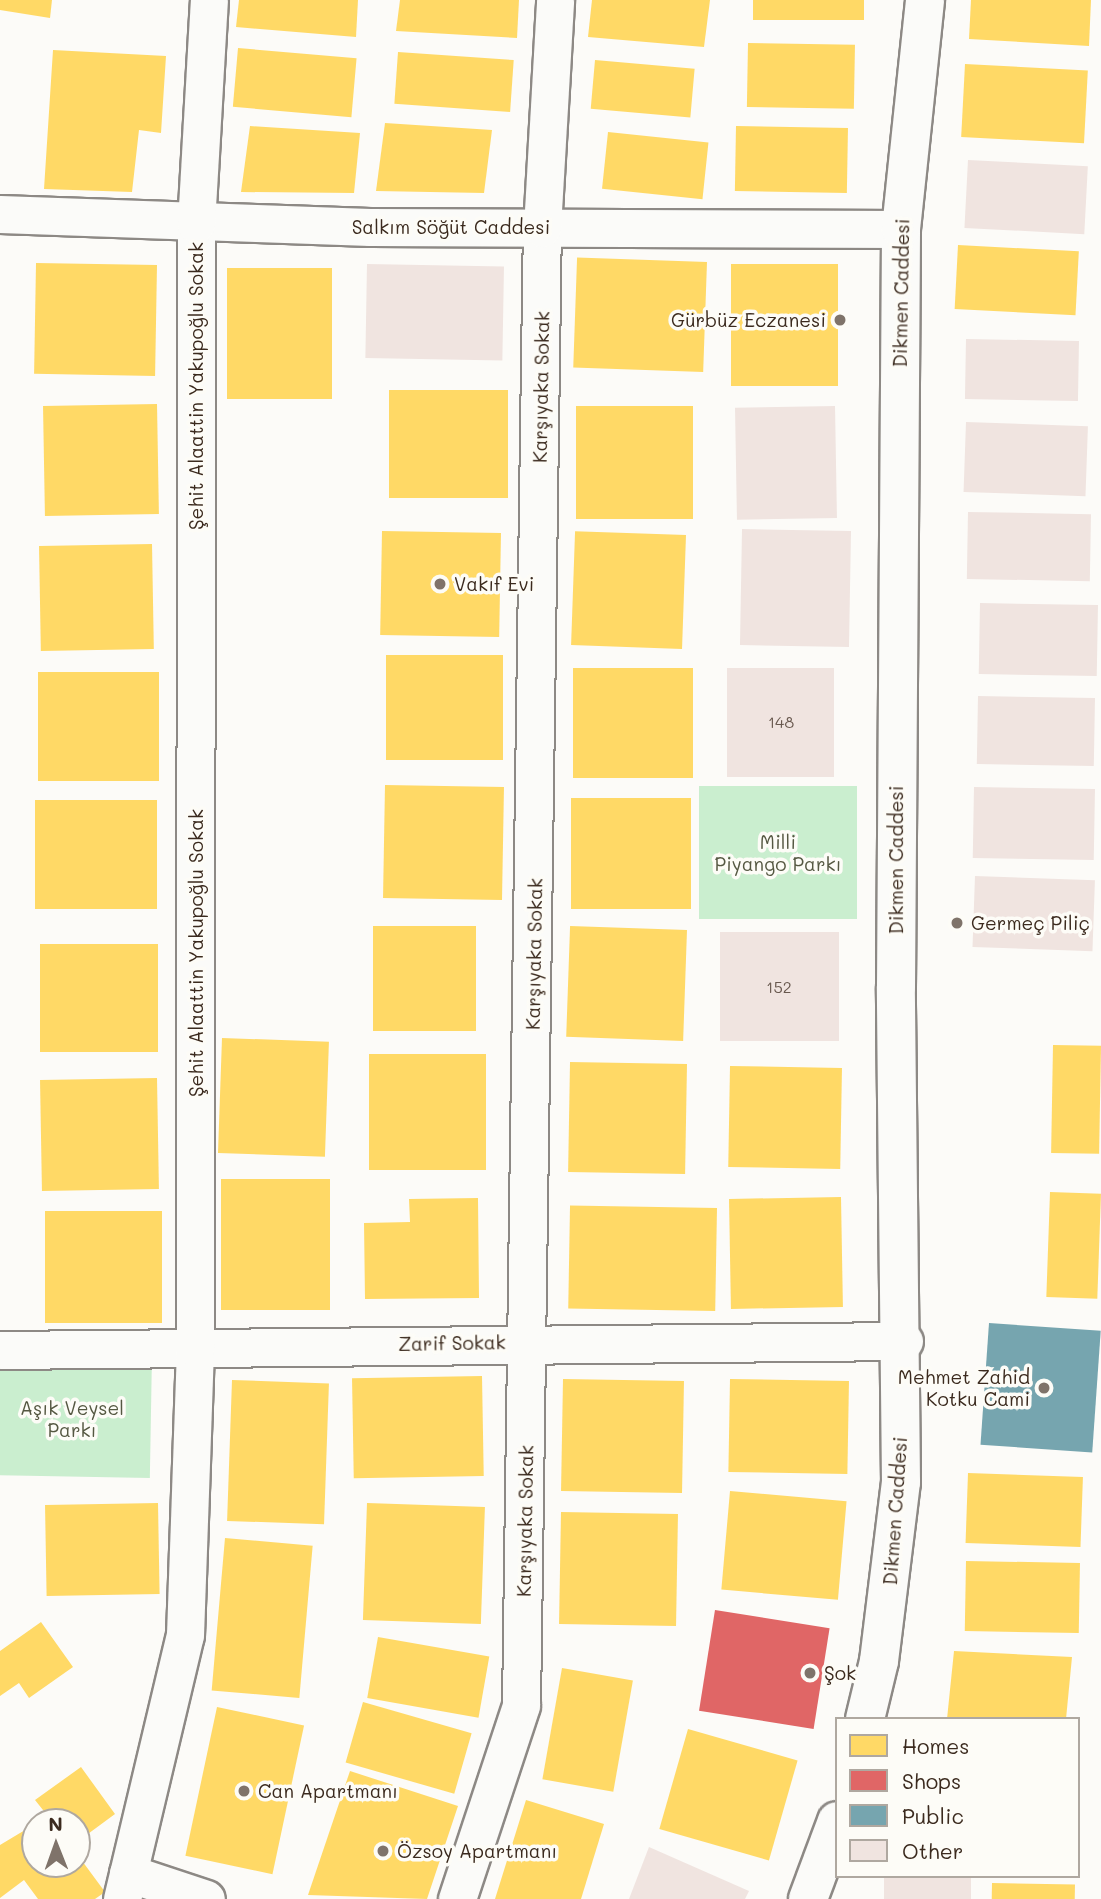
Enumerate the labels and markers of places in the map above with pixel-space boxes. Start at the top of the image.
place label: Gürbüz Eczanesi [671,309,826,331]
marker: Gürbüz Eczanesi [832,312,848,328]
place label: Vakıf Evi [454,573,534,595]
marker: Vakıf Evi [432,576,448,592]
place label: Germeç Piliç [971,912,1090,934]
marker: Germeç Piliç [949,915,965,931]
place label: Mehmet Zahid Kotku Cami [898,1366,1030,1410]
marker: Mehmet Zahid Kotku Cami [1036,1380,1052,1396]
place label: Şok [824,1662,856,1684]
marker: Şok [802,1665,818,1681]
place label: Can Apartmanı [258,1780,398,1802]
marker: Can Apartmanı [236,1783,252,1799]
place label: Özsoy Apartmanı [397,1840,557,1862]
marker: Özsoy Apartmanı [375,1843,391,1859]

